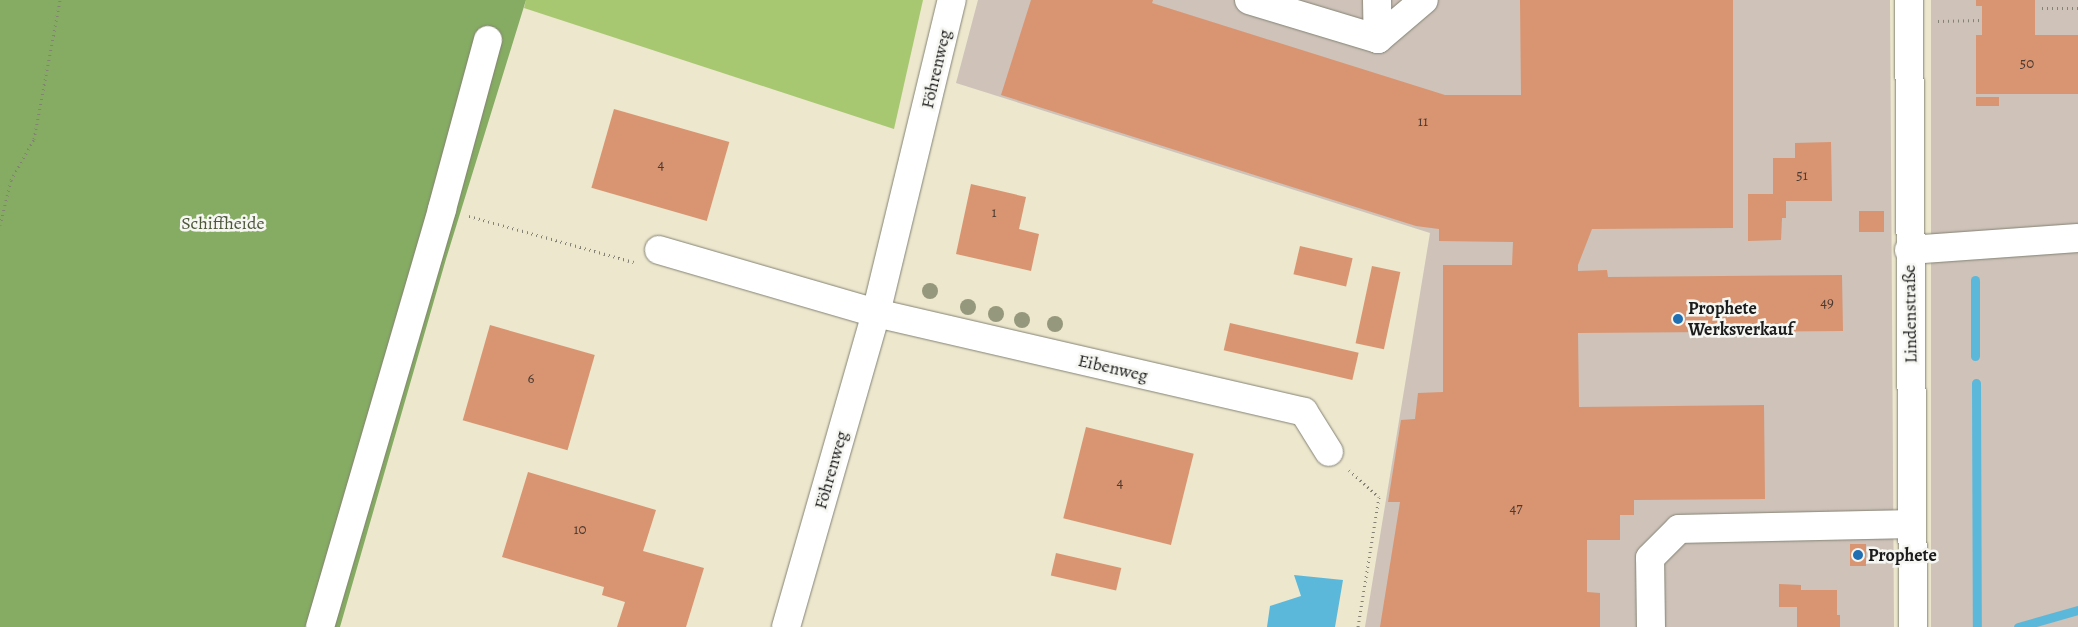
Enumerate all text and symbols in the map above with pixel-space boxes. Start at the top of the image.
street label: Föhrenweg [916,27,956,111]
house number: 50 [2020,55,2034,73]
house number: 11 [1418,113,1428,131]
house number: 4 [658,156,664,174]
house number: 51 [1796,167,1808,185]
house number: 1 [991,204,997,222]
park label: Schiffheide [181,212,265,234]
street label: Lindenstraße [1898,264,1922,364]
house number: 49 [1820,294,1834,312]
place label: Prophete Werksverkauf [1688,298,1794,340]
marker: Prophete Werksverkauf [1672,313,1684,325]
street label: Eibenweg [1076,349,1150,387]
house number: 6 [528,370,534,388]
street label: Föhrenweg [810,428,852,512]
house number: 4 [1117,474,1123,492]
house number: 47 [1509,500,1523,518]
house number: 10 [573,521,587,539]
place label: Prophete [1868,544,1937,566]
marker: Prophete [1852,549,1864,561]

